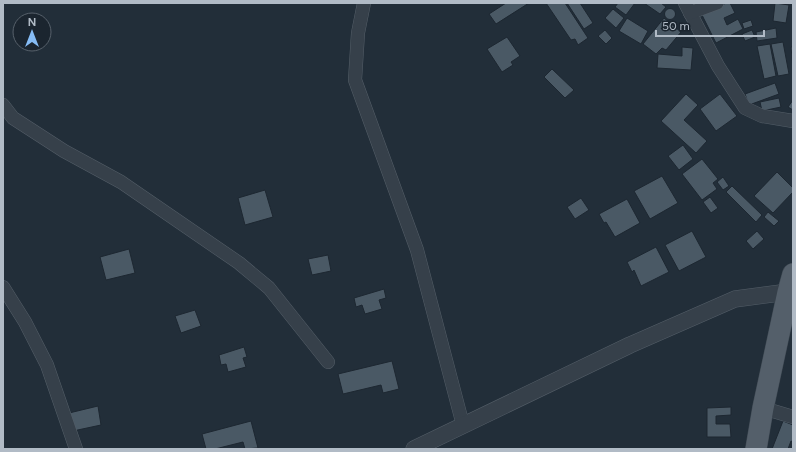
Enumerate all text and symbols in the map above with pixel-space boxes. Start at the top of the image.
north arrow [12,12,52,52]
scale bar [656,12,764,38]
text: N [28,16,36,29]
text: 50 m [662,19,690,33]

